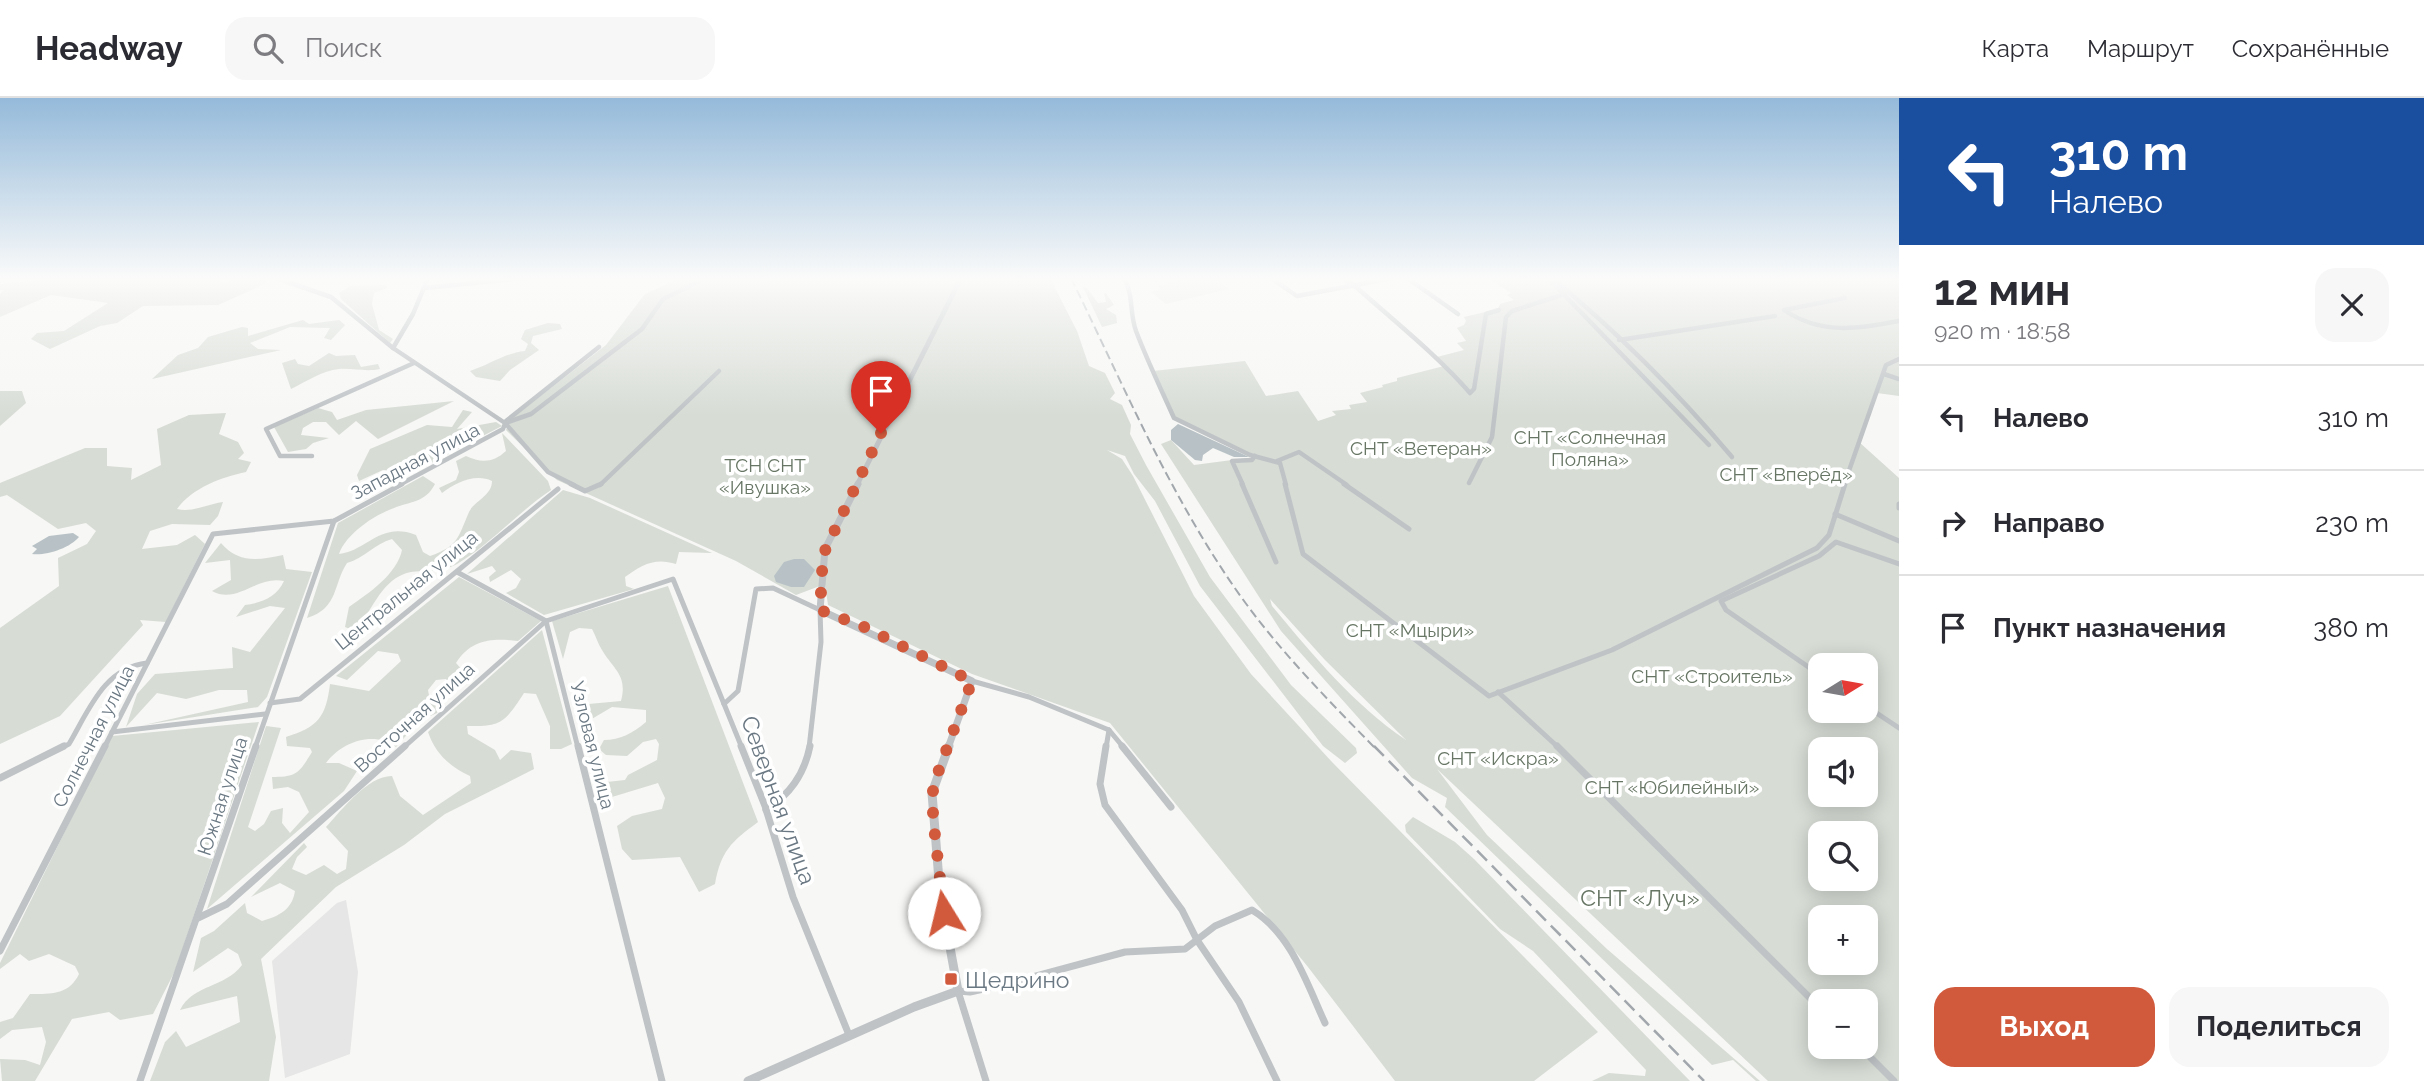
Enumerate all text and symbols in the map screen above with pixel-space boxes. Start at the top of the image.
search box [225,17,715,80]
text: Headway [35,29,183,68]
icon: search [249,29,287,67]
text: Поиск [305,33,382,63]
text: Карта [1981,34,2049,63]
text: Маршрут [2087,34,2194,63]
text: Сохранённые [2232,34,2389,63]
text: 310 m [2049,124,2188,181]
icon: left [1934,126,2025,217]
text: Налево [2049,183,2163,220]
text: 12 мин [1934,266,2070,315]
button: close [2315,268,2389,342]
text: 920 m · 18:58 [1934,317,2071,344]
pin [851,361,911,433]
icon: arrive [862,372,900,410]
icon: left [1934,399,1972,437]
text: Налево [1993,403,2089,433]
text: 310 m [2318,403,2389,433]
street label: Западная улица [347,418,483,504]
park label: СНТ «Солнечная Поляна» [1514,426,1666,470]
park label: СНТ «Ветеран» [1350,437,1492,459]
park label: ТСН СНТ «Ивушка» [719,454,811,498]
park label: СНТ «Вперёд» [1719,463,1853,485]
icon: right [1934,504,1972,542]
text: Направо [1993,508,2104,538]
text: 230 m [2315,508,2389,538]
street label: Центральная улица [330,526,482,654]
icon: arrive [1934,609,1972,647]
text: Пункт назначения [1993,613,2226,643]
text: 380 m [2313,613,2389,643]
park label: СНТ «Мцыри» [1346,619,1474,641]
north arrow [1808,653,1878,723]
map controls [1808,653,1878,1059]
street label: Восточная улица [349,657,479,777]
street label: Солнечная улица [48,661,138,811]
park label: СНТ «Строитель» [1631,665,1793,687]
street label: Узловая улица [566,679,620,811]
street label: Северная улица [736,712,822,888]
street label: Южная улица [193,734,251,858]
button: sound [1808,737,1878,807]
park label: СНТ «Искра» [1437,747,1559,769]
park label: СНТ «Юбилейный» [1585,776,1759,798]
button: search [1808,821,1878,891]
position arrow [907,876,981,950]
park label: СНТ «Луч» [1580,884,1700,911]
button: + [1808,905,1878,975]
place label: Щедрино [965,966,1070,993]
marker: Щедрино [943,971,959,987]
button: Выход [1934,987,2155,1067]
button: Поделиться [2169,987,2389,1067]
button: − [1808,989,1878,1059]

